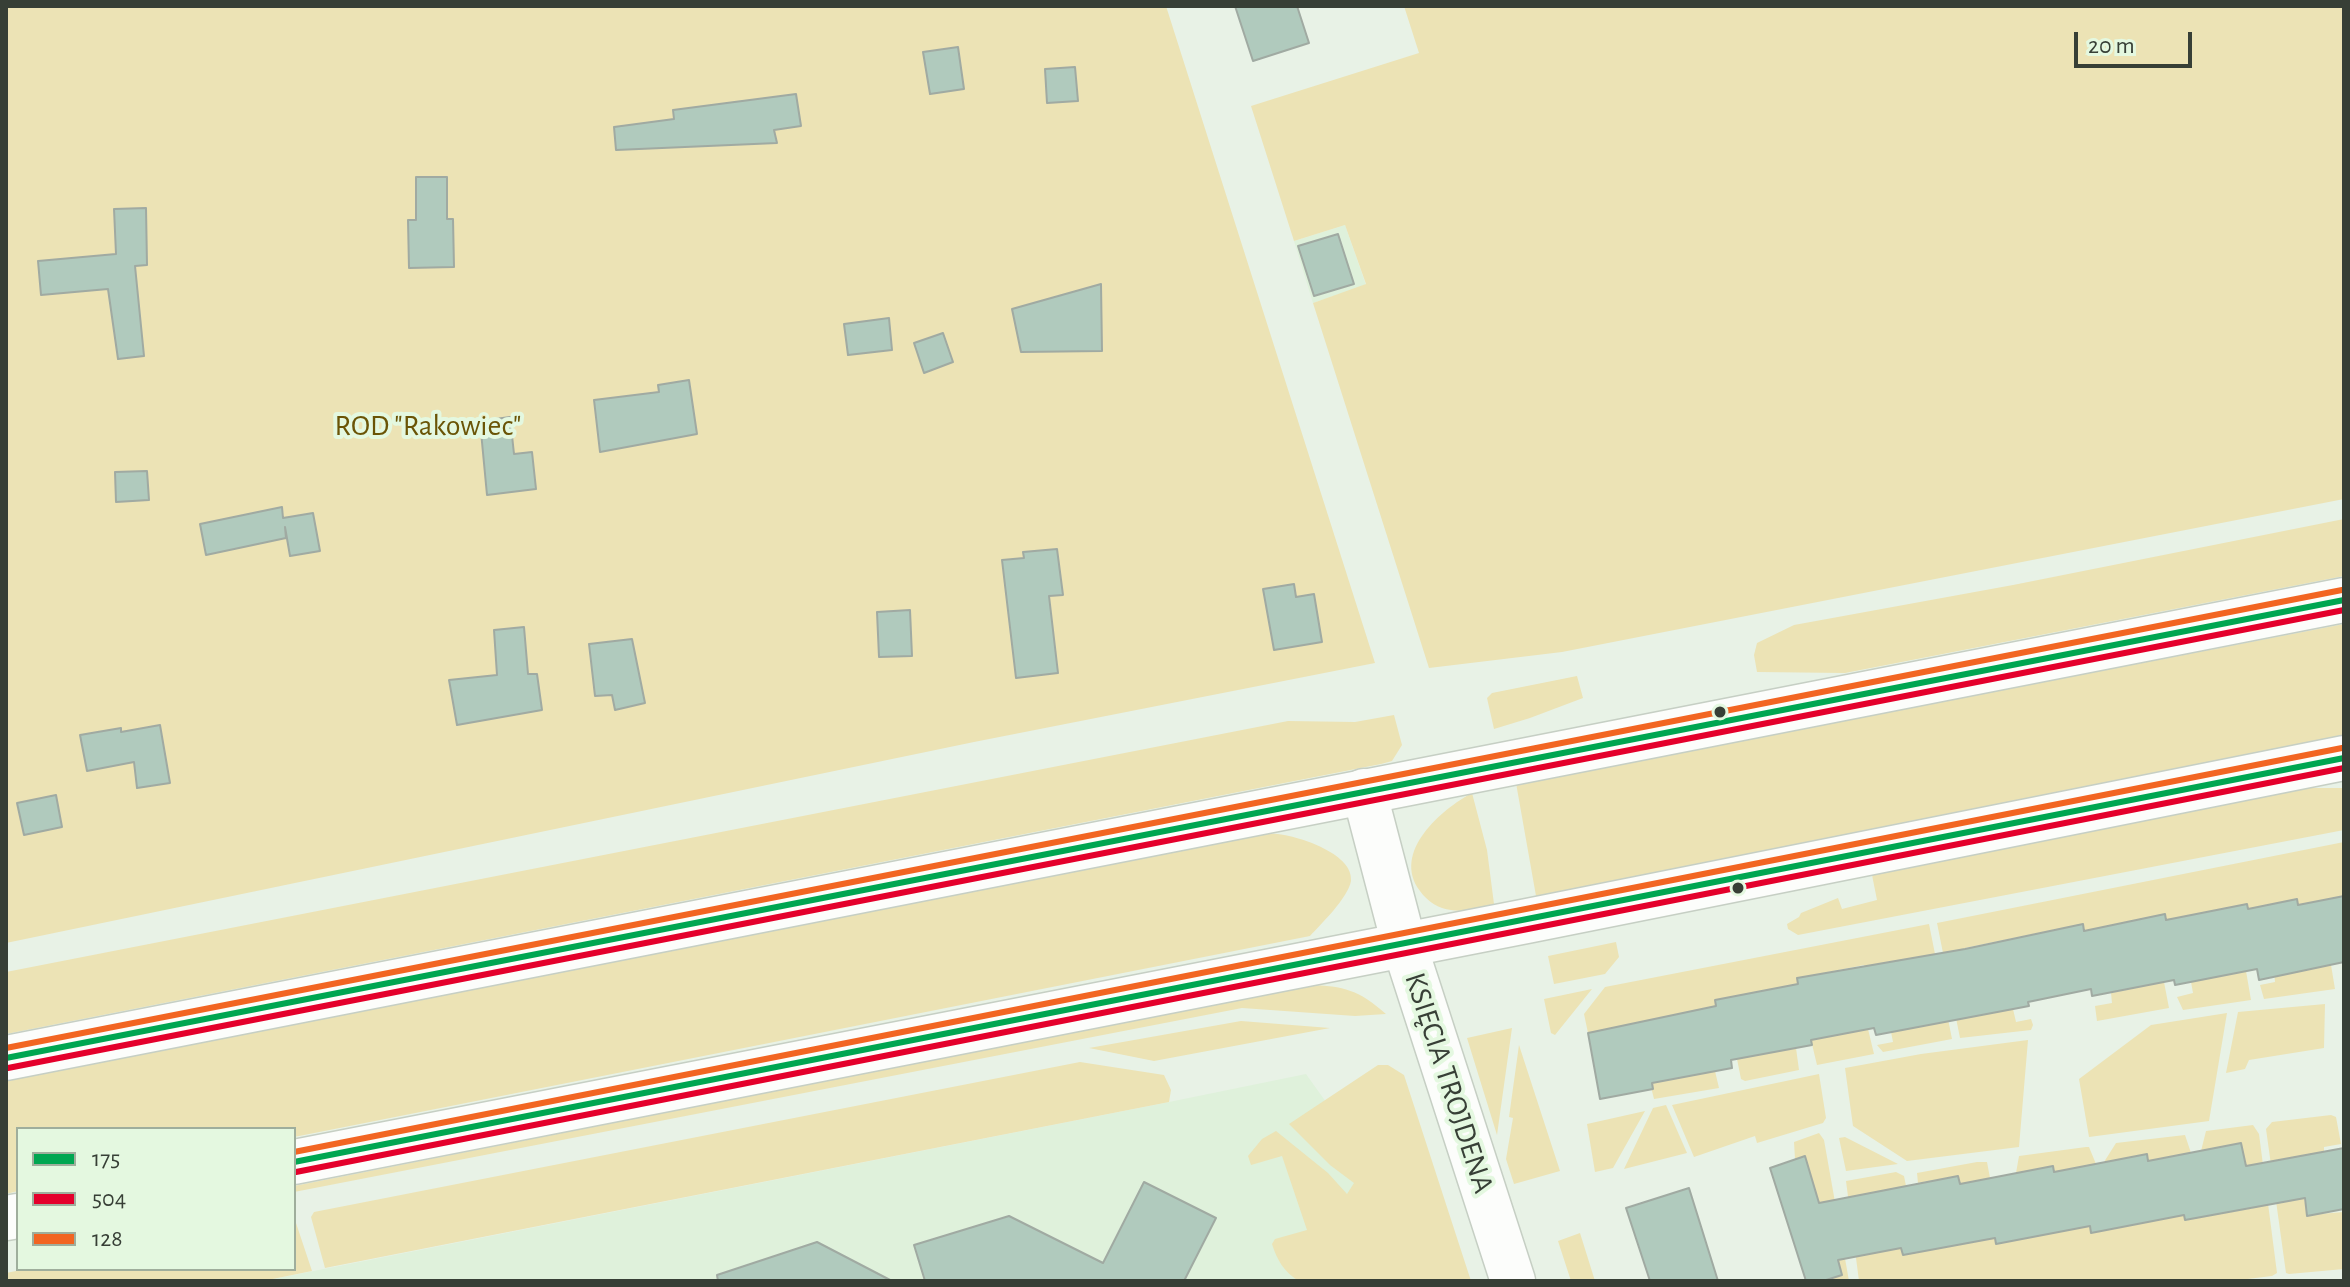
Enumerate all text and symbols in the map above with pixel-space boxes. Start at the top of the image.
scale bar [2078,16,2196,66]
text: 20 m [2088,34,2135,58]
park label: ROD "Rakowiec" [335,408,521,444]
unlabelled marker [1712,704,1728,720]
unlabelled marker [1730,880,1746,896]
street label: KSIĘCIA TROJDENA [1396,968,1502,1198]
legend [16,1127,296,1271]
text: 175 [92,1147,120,1171]
text: 504 [92,1187,126,1211]
text: 128 [92,1227,123,1251]

